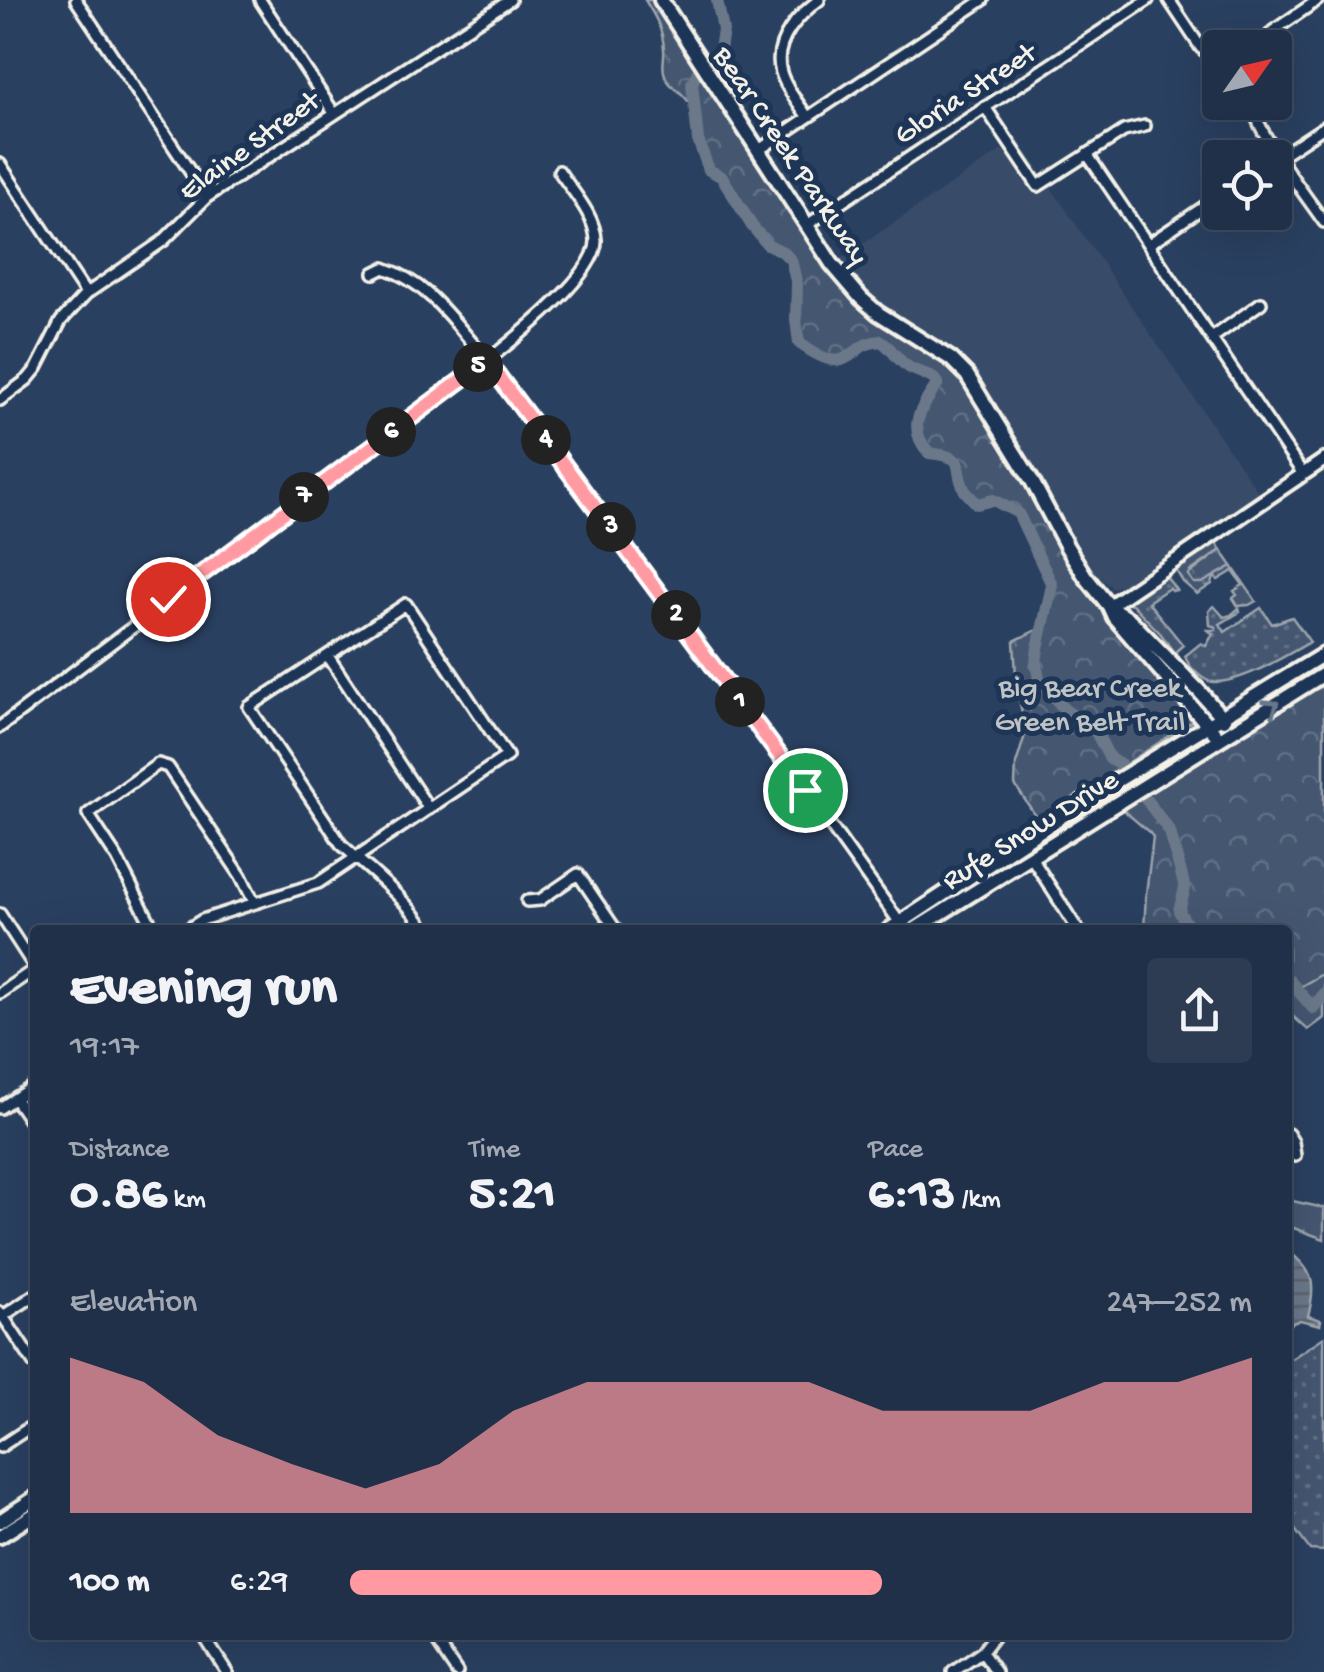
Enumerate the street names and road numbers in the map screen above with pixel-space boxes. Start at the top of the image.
street label: Gloria Street [889,35,1046,155]
street label: Bear Creek Parkway [703,40,875,272]
street label: Elaine Street [173,83,330,210]
street label: Rufe Snow Drive [937,763,1126,900]

